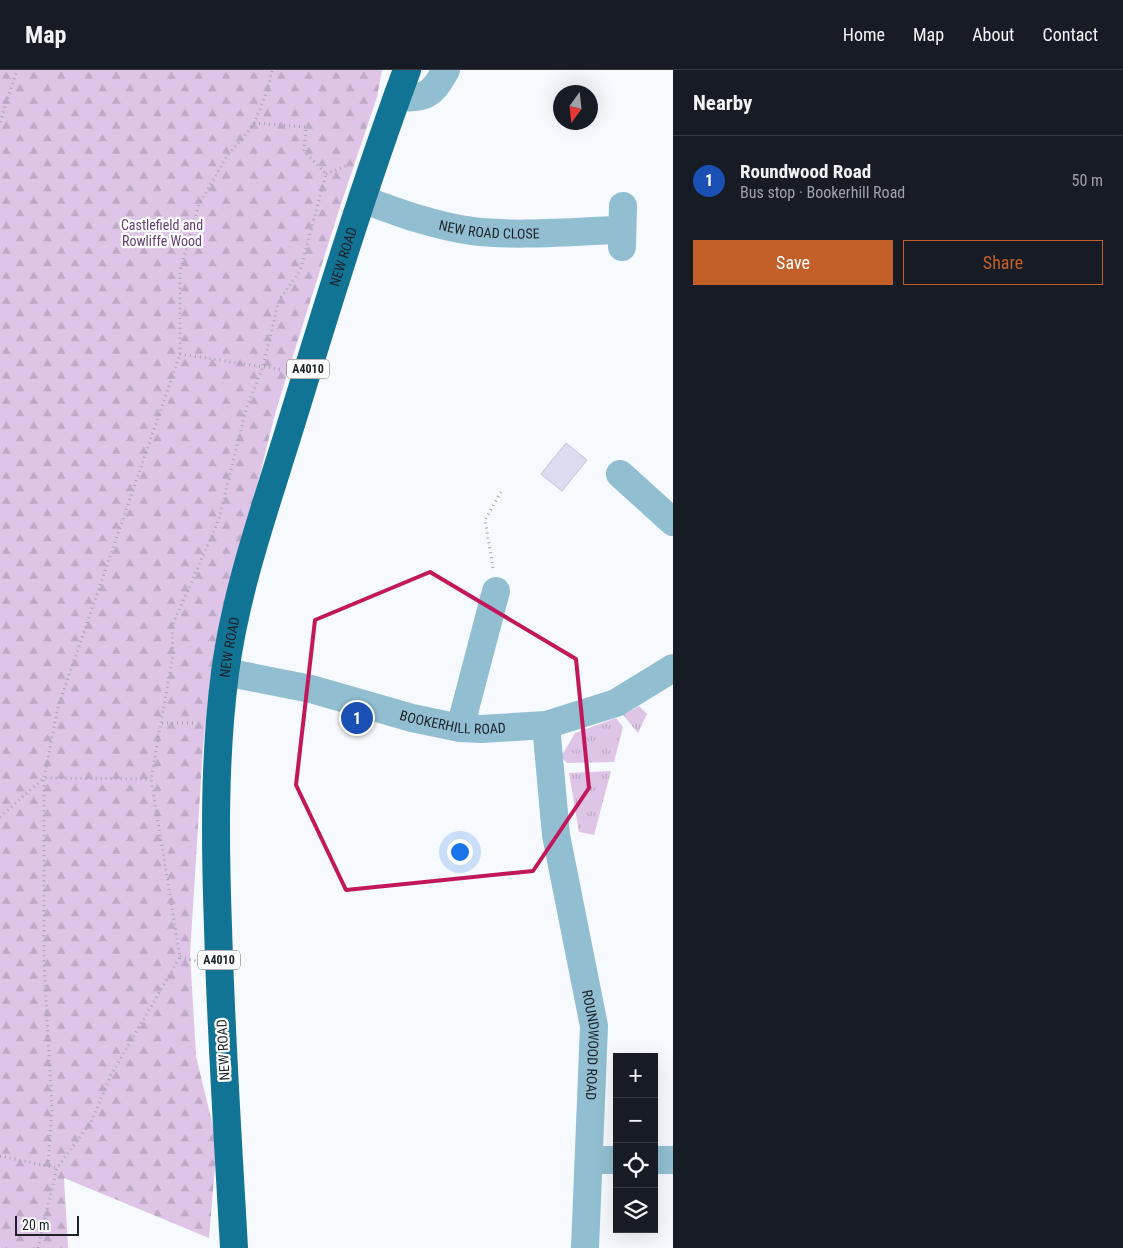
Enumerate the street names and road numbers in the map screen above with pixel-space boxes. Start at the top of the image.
street label: NEW ROAD CLOSE [437,217,540,242]
street label: NEW ROAD [326,225,360,288]
road number: A4010 [287,360,329,378]
street label: NEW ROAD [216,615,243,678]
street label: BOOKERHILL ROAD [398,707,506,737]
road number: A4010 [198,950,240,970]
street label: ROUNDWOOD ROAD [579,988,603,1101]
street label: NEW ROAD [213,1019,233,1081]

